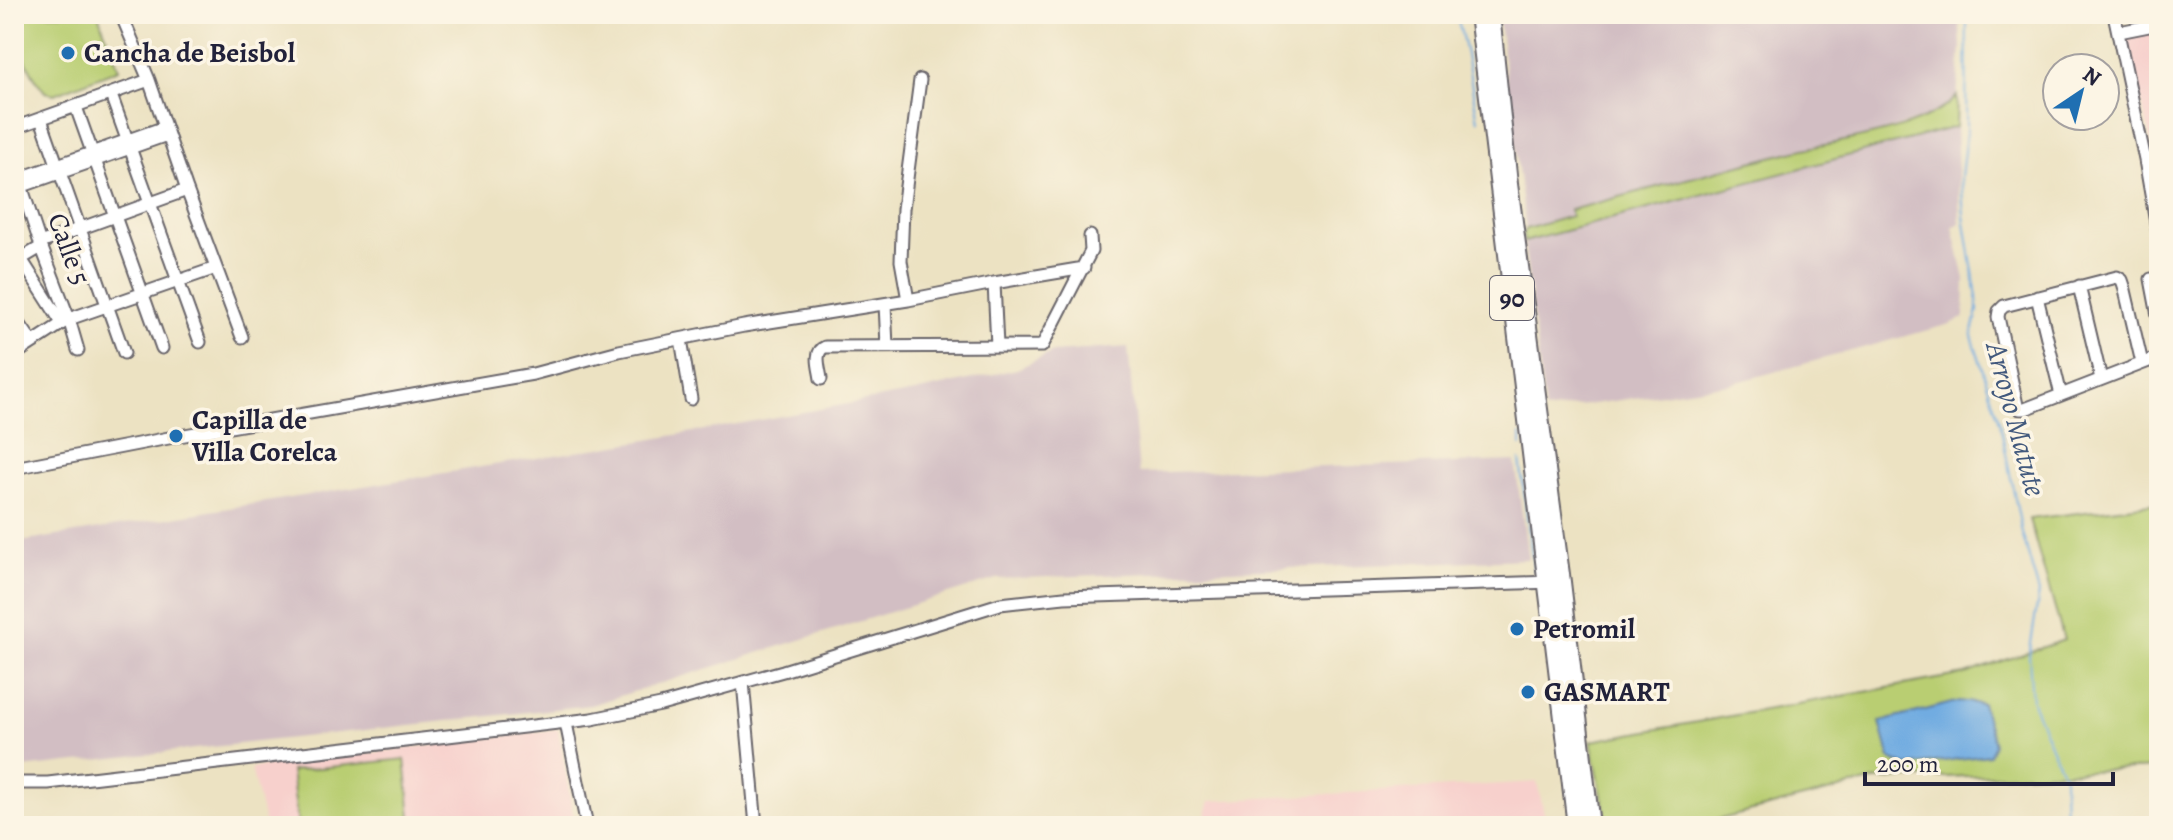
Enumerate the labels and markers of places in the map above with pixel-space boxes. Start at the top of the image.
place label: Cancha de Beisbol [84,34,296,72]
marker: Cancha de Beisbol [59,44,77,62]
place label: Capilla de Villa Corelca [191,401,338,471]
marker: Capilla de Villa Corelca [167,427,185,445]
place label: Petromil [1533,610,1636,648]
marker: Petromil [1508,620,1526,638]
place label: GASMART [1544,673,1670,711]
marker: GASMART [1519,683,1537,701]

